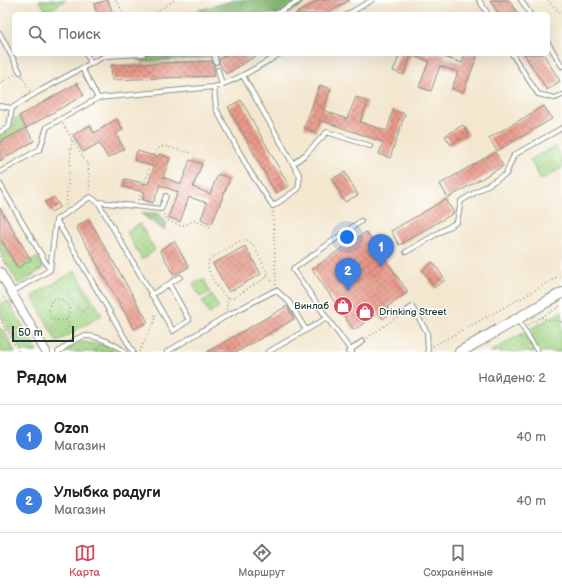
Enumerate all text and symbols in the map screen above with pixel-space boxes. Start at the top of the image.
search box [12,12,550,56]
icon: search [26,23,48,45]
text: Поиск [58,25,101,44]
your location [337,227,357,247]
pin: 1 [368,234,394,267]
pin: 2 [335,258,361,291]
shop icon: Винлаб [332,295,354,317]
place label: Винлаб [294,300,330,312]
shop icon: Drinking Street [354,301,376,323]
place label: Drinking Street [379,306,447,318]
scale bar [12,324,74,343]
text: 50 m [18,326,43,339]
text: Рядом [16,368,67,388]
text: Найдено: 2 [478,370,546,386]
text: Ozon [54,419,89,438]
text: 1 [26,429,32,445]
text: 40 m [516,429,546,445]
text: Магазин [54,438,106,454]
text: Улыбка радуги [54,483,161,502]
text: 2 [25,493,33,509]
text: 40 m [516,493,546,509]
text: Магазин [54,502,106,518]
tab: Карта [69,542,100,579]
tab: Маршрут [238,542,285,579]
tab: Сохранённые [423,542,493,579]

